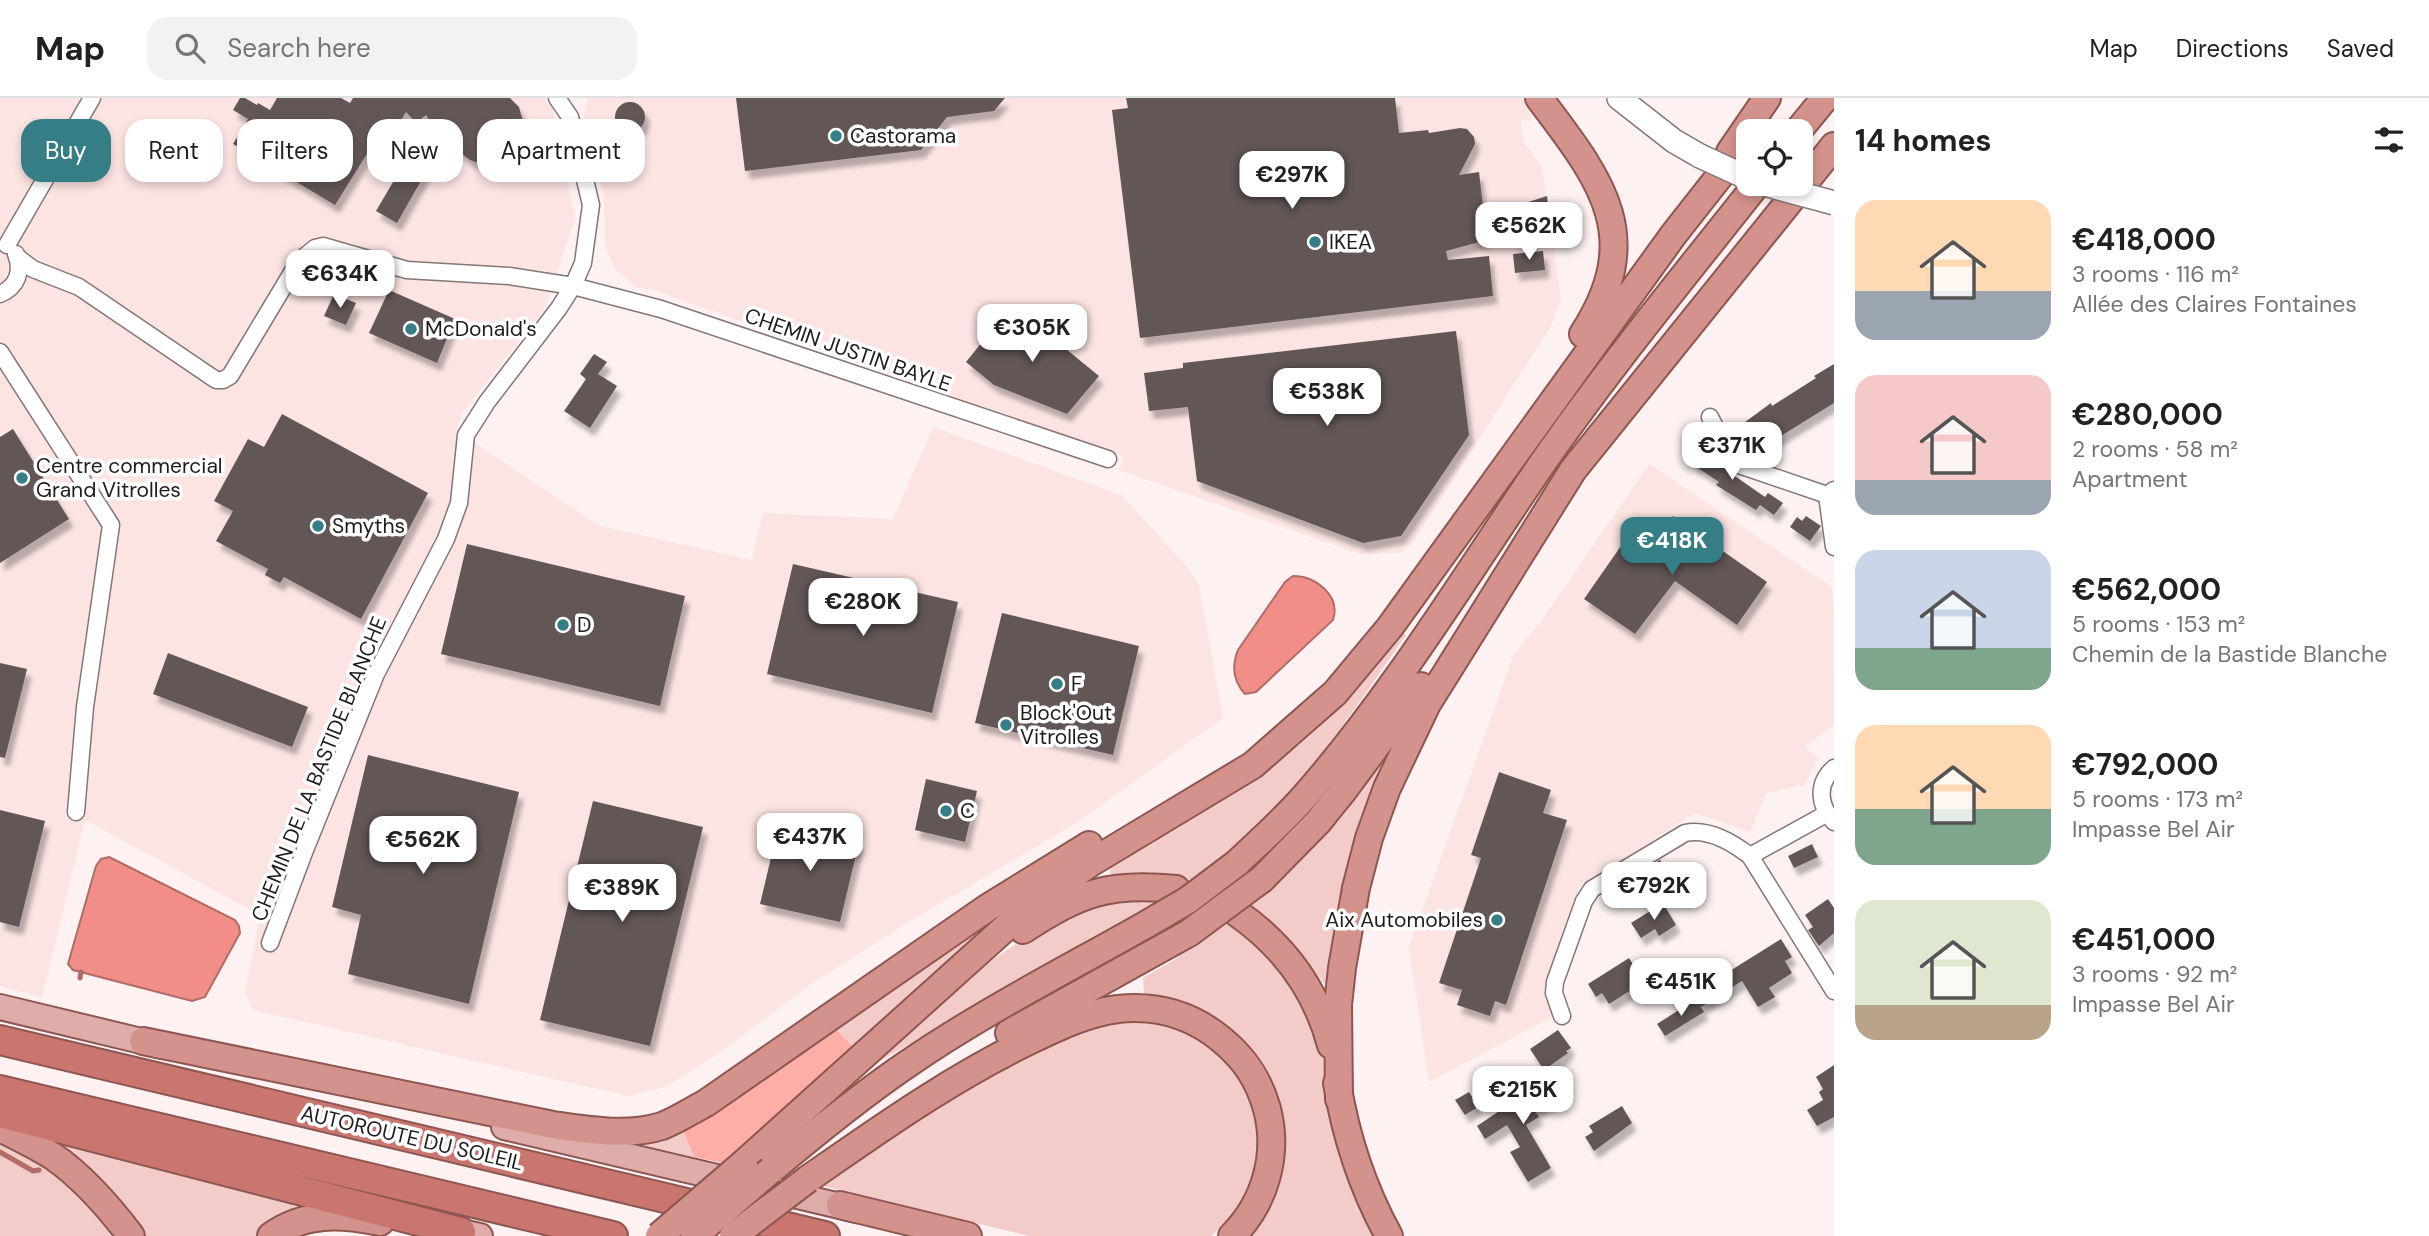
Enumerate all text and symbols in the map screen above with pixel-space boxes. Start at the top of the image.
search box [147,17,637,80]
text: Map [35,27,105,70]
icon: search [171,29,209,67]
text: Search here [227,31,371,65]
text: Map [2090,33,2138,64]
text: Directions [2176,33,2289,64]
text: Saved [2327,33,2394,64]
chip: Buy [21,119,111,182]
chip: Rent [125,119,223,182]
chip: Filters [237,119,353,182]
chip: New [367,119,463,182]
chip: Apartment [477,119,645,182]
map controls [1736,119,1813,196]
button: locate [1736,119,1813,196]
text: 14 homes [1855,121,1992,160]
icon: filters [2370,121,2408,159]
place label: Castorama [850,122,956,150]
marker: Castorama [828,128,844,144]
pin: €297K [1243,152,1341,211]
text: €297K [1255,159,1329,189]
pin: €562K [1480,202,1578,262]
text: €562K [1491,210,1567,240]
text: €418,000 [2072,220,2216,259]
place label: IKEA [1329,228,1372,256]
icon: home [1911,228,1995,312]
marker: IKEA [1307,234,1323,250]
pin: €634K [291,250,389,310]
text: €634K [302,258,378,288]
text: 3 rooms · 116 m² [2072,259,2239,289]
text: Allée des Claires Fontaines [2072,289,2357,319]
street label: CHEMIN JUSTIN BAYLE [741,301,955,399]
pin: €305K [983,304,1081,364]
text: €305K [993,312,1071,342]
place label: McDonald's [425,315,537,343]
marker: McDonald's [403,321,419,337]
pin: €538K [1278,368,1376,428]
text: €538K [1289,376,1365,406]
text: €280,000 [2072,395,2223,434]
icon: home [1911,403,1995,487]
pin: €371K [1683,422,1781,482]
text: €371K [1698,430,1766,460]
text: 2 rooms · 58 m² [2072,434,2238,464]
place label: Centre commercial Grand Vitrolles [36,452,223,504]
text: Apartment [2072,464,2187,494]
marker: Centre commercial Grand Vitrolles [14,470,30,486]
place label: Smyths [332,512,405,540]
marker: Smyths [310,518,326,534]
pin: €418K [1623,518,1721,577]
text: €418K [1636,525,1708,555]
text: €562,000 [2072,570,2221,609]
pin: €280K [814,578,912,638]
icon: home [1911,578,1995,662]
text: €280K [824,586,902,616]
text: 5 rooms · 153 m² [2072,609,2245,639]
place label: D [577,611,591,639]
street label: CHEMIN DE LA BASTIDE BLANCHE [245,612,393,926]
marker: D [555,617,571,633]
text: Chemin de la Bastide Blanche [2072,639,2387,669]
place label: F [1071,670,1082,698]
marker: F [1049,676,1065,692]
place label: Block'Out Vitrolles [1020,699,1112,751]
marker: Block'Out Vitrolles [998,717,1014,733]
text: €792,000 [2072,745,2218,784]
icon: home [1911,753,1995,837]
text: 5 rooms · 173 m² [2072,784,2243,814]
place label: C [960,797,975,825]
marker: C [938,803,954,819]
pin: €437K [761,814,859,873]
text: Impasse Bel Air [2072,814,2235,844]
pin: €562K [374,816,472,876]
text: €437K [773,821,847,851]
text: €562K [385,824,461,854]
pin: €792K [1605,862,1703,922]
pin: €389K [573,864,671,924]
text: €792K [1617,870,1691,900]
text: €389K [584,872,660,902]
place label: Aix Automobiles [1325,906,1483,934]
marker: Aix Automobiles [1489,912,1505,928]
text: €451,000 [2072,920,2216,959]
icon: home [1911,928,1995,1012]
pin: €451K [1632,958,1730,1018]
text: 3 rooms · 92 m² [2072,959,2237,989]
text: €451K [1646,966,1716,996]
text: Impasse Bel Air [2072,989,2235,1019]
pin: €215K [1474,1066,1572,1126]
text: €215K [1488,1074,1558,1104]
street label: AUTOROUTE DU SOLEIL [298,1099,526,1177]

